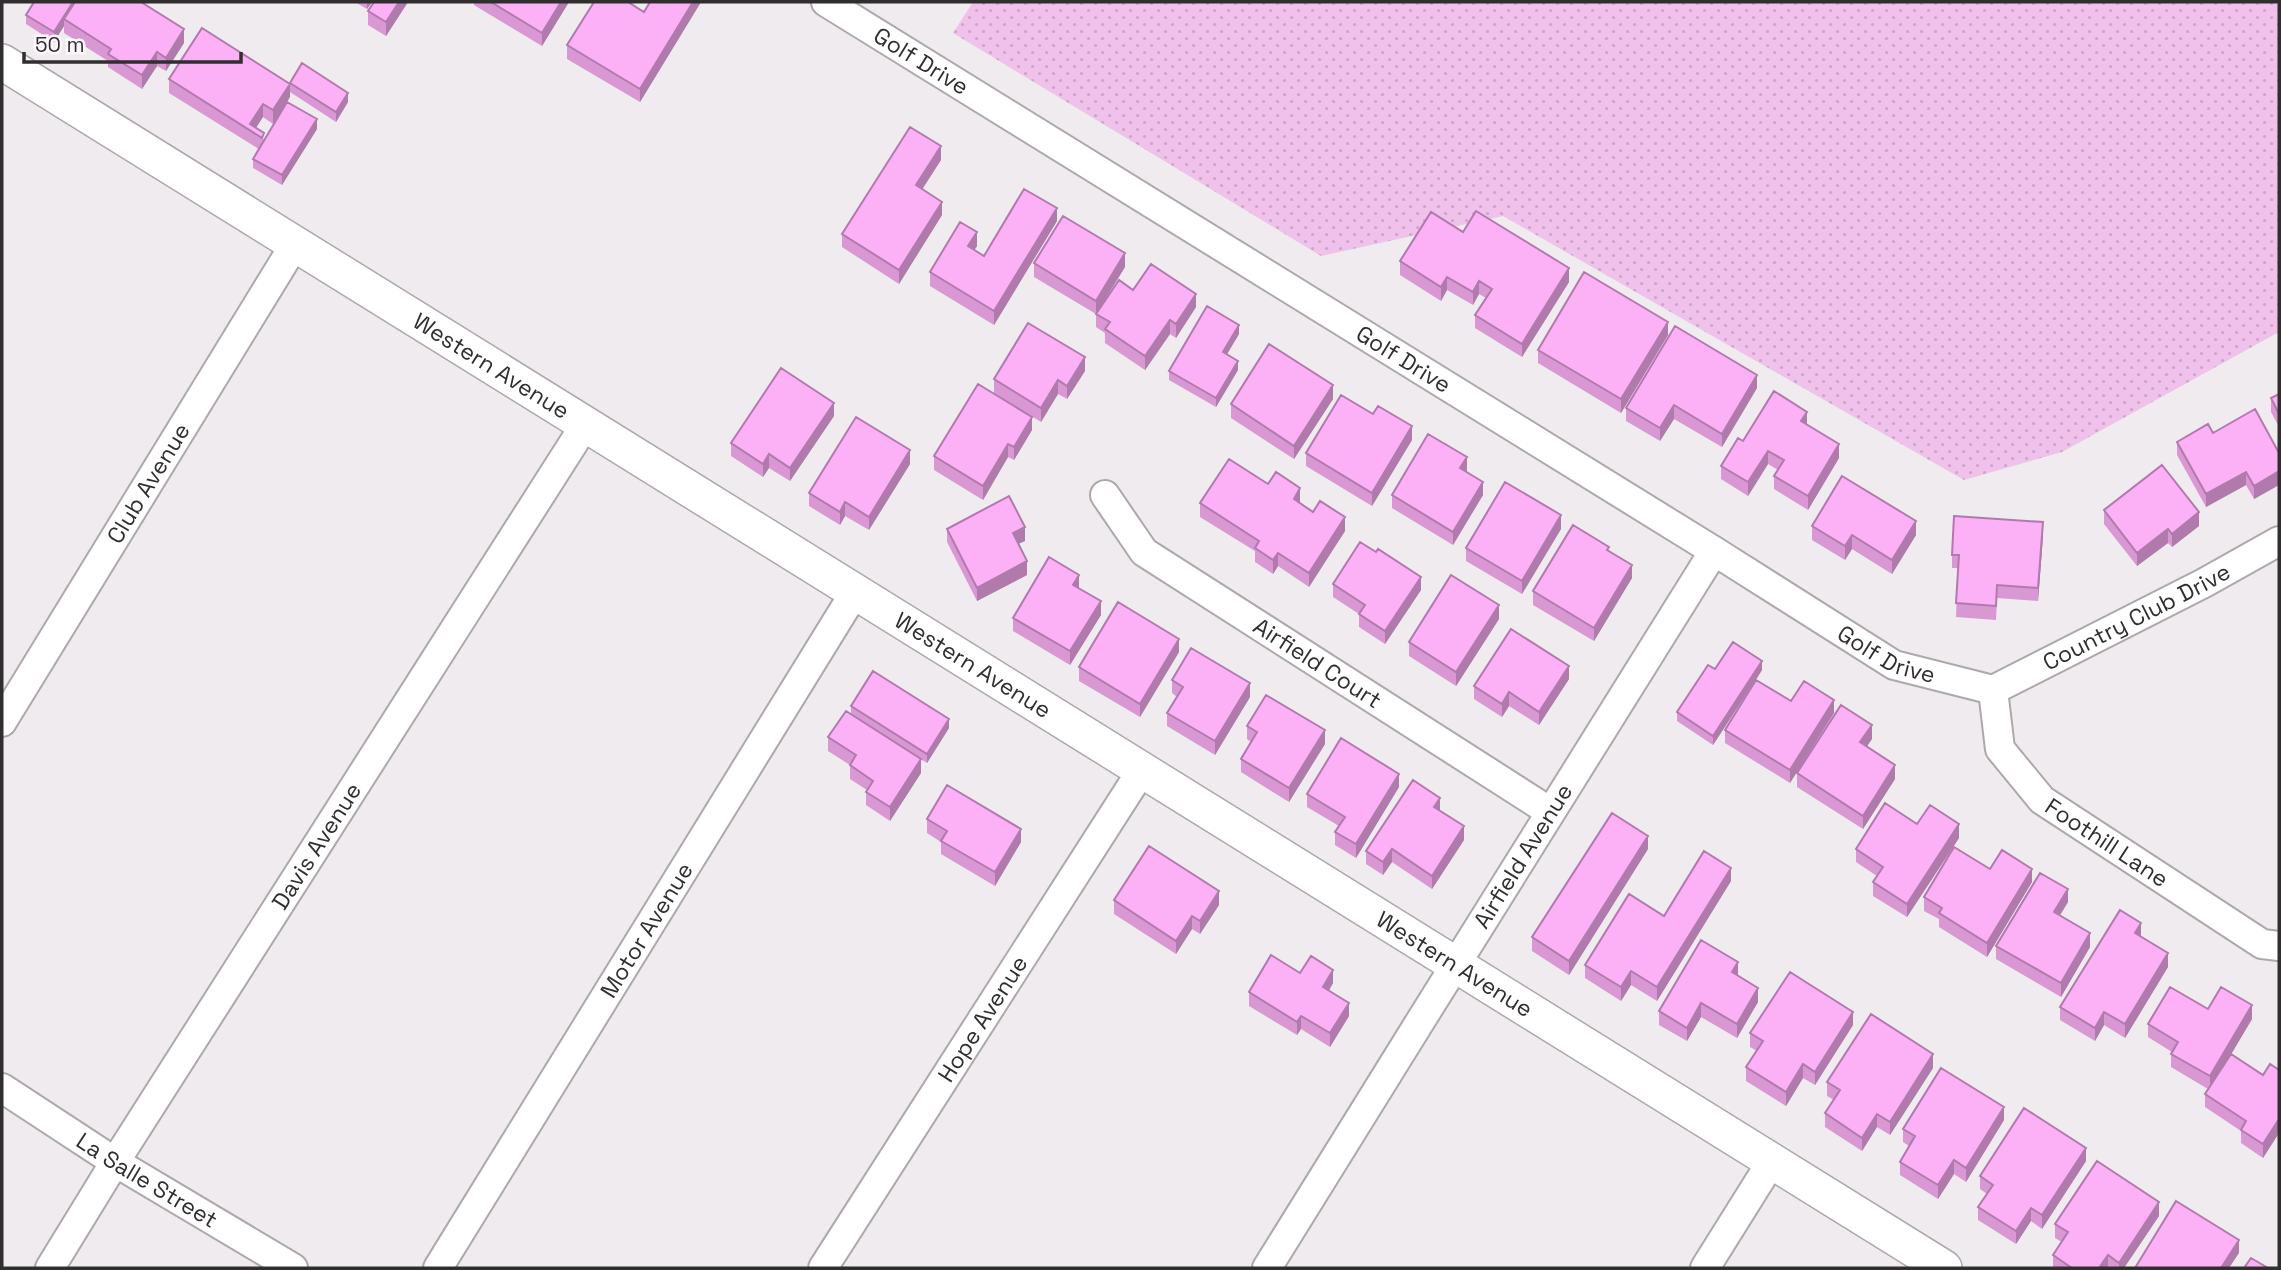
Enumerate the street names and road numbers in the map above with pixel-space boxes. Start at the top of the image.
street label: Golf Drive [868,20,974,102]
street label: Western Avenue [407,306,575,426]
street label: Golf Drive [1350,318,1457,400]
street label: Club Avenue [100,417,197,549]
street label: Country Club Drive [2038,556,2235,677]
street label: Western Avenue [889,605,1057,725]
street label: Airfield Court [1248,611,1387,715]
street label: Golf Drive [1832,618,1938,690]
street label: Davis Avenue [265,777,368,915]
street label: Airfield Avenue [1467,778,1579,934]
street label: Foothill Lane [2040,791,2174,894]
street label: Motor Avenue [593,857,700,1003]
street label: Western Avenue [1371,904,1539,1024]
street label: Hope Avenue [931,950,1034,1088]
street label: La Salle Street [71,1126,223,1235]

